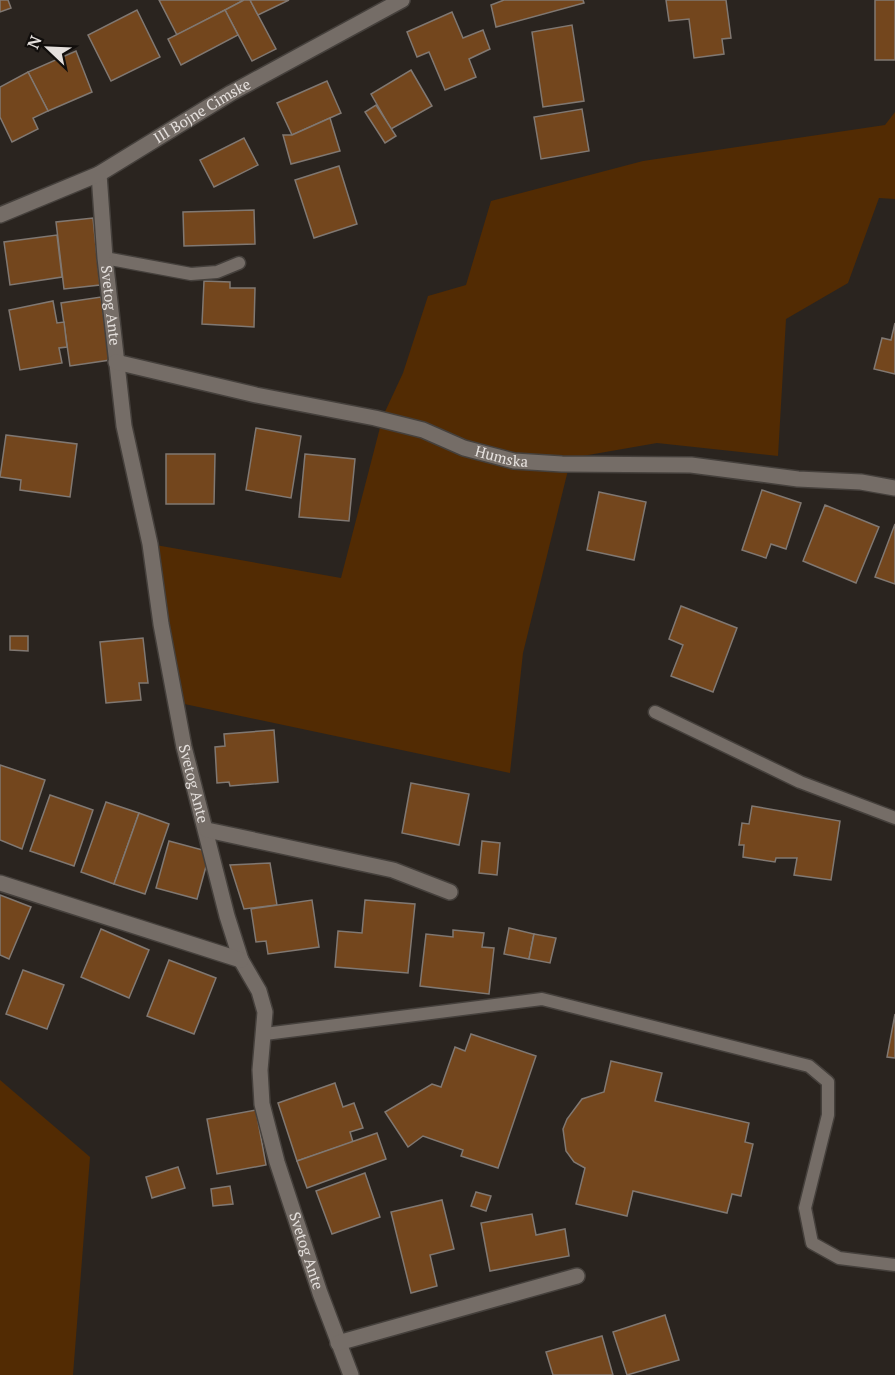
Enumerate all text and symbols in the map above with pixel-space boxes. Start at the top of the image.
north arrow [18,18,78,78]
text: N [22,32,47,52]
street label: III Bojne Cimske [149,73,254,147]
street label: Svetog Ante [97,264,126,346]
street label: Humska [473,440,529,471]
street label: Svetog Ante [175,742,214,825]
street label: Svetog Ante [285,1209,329,1292]

